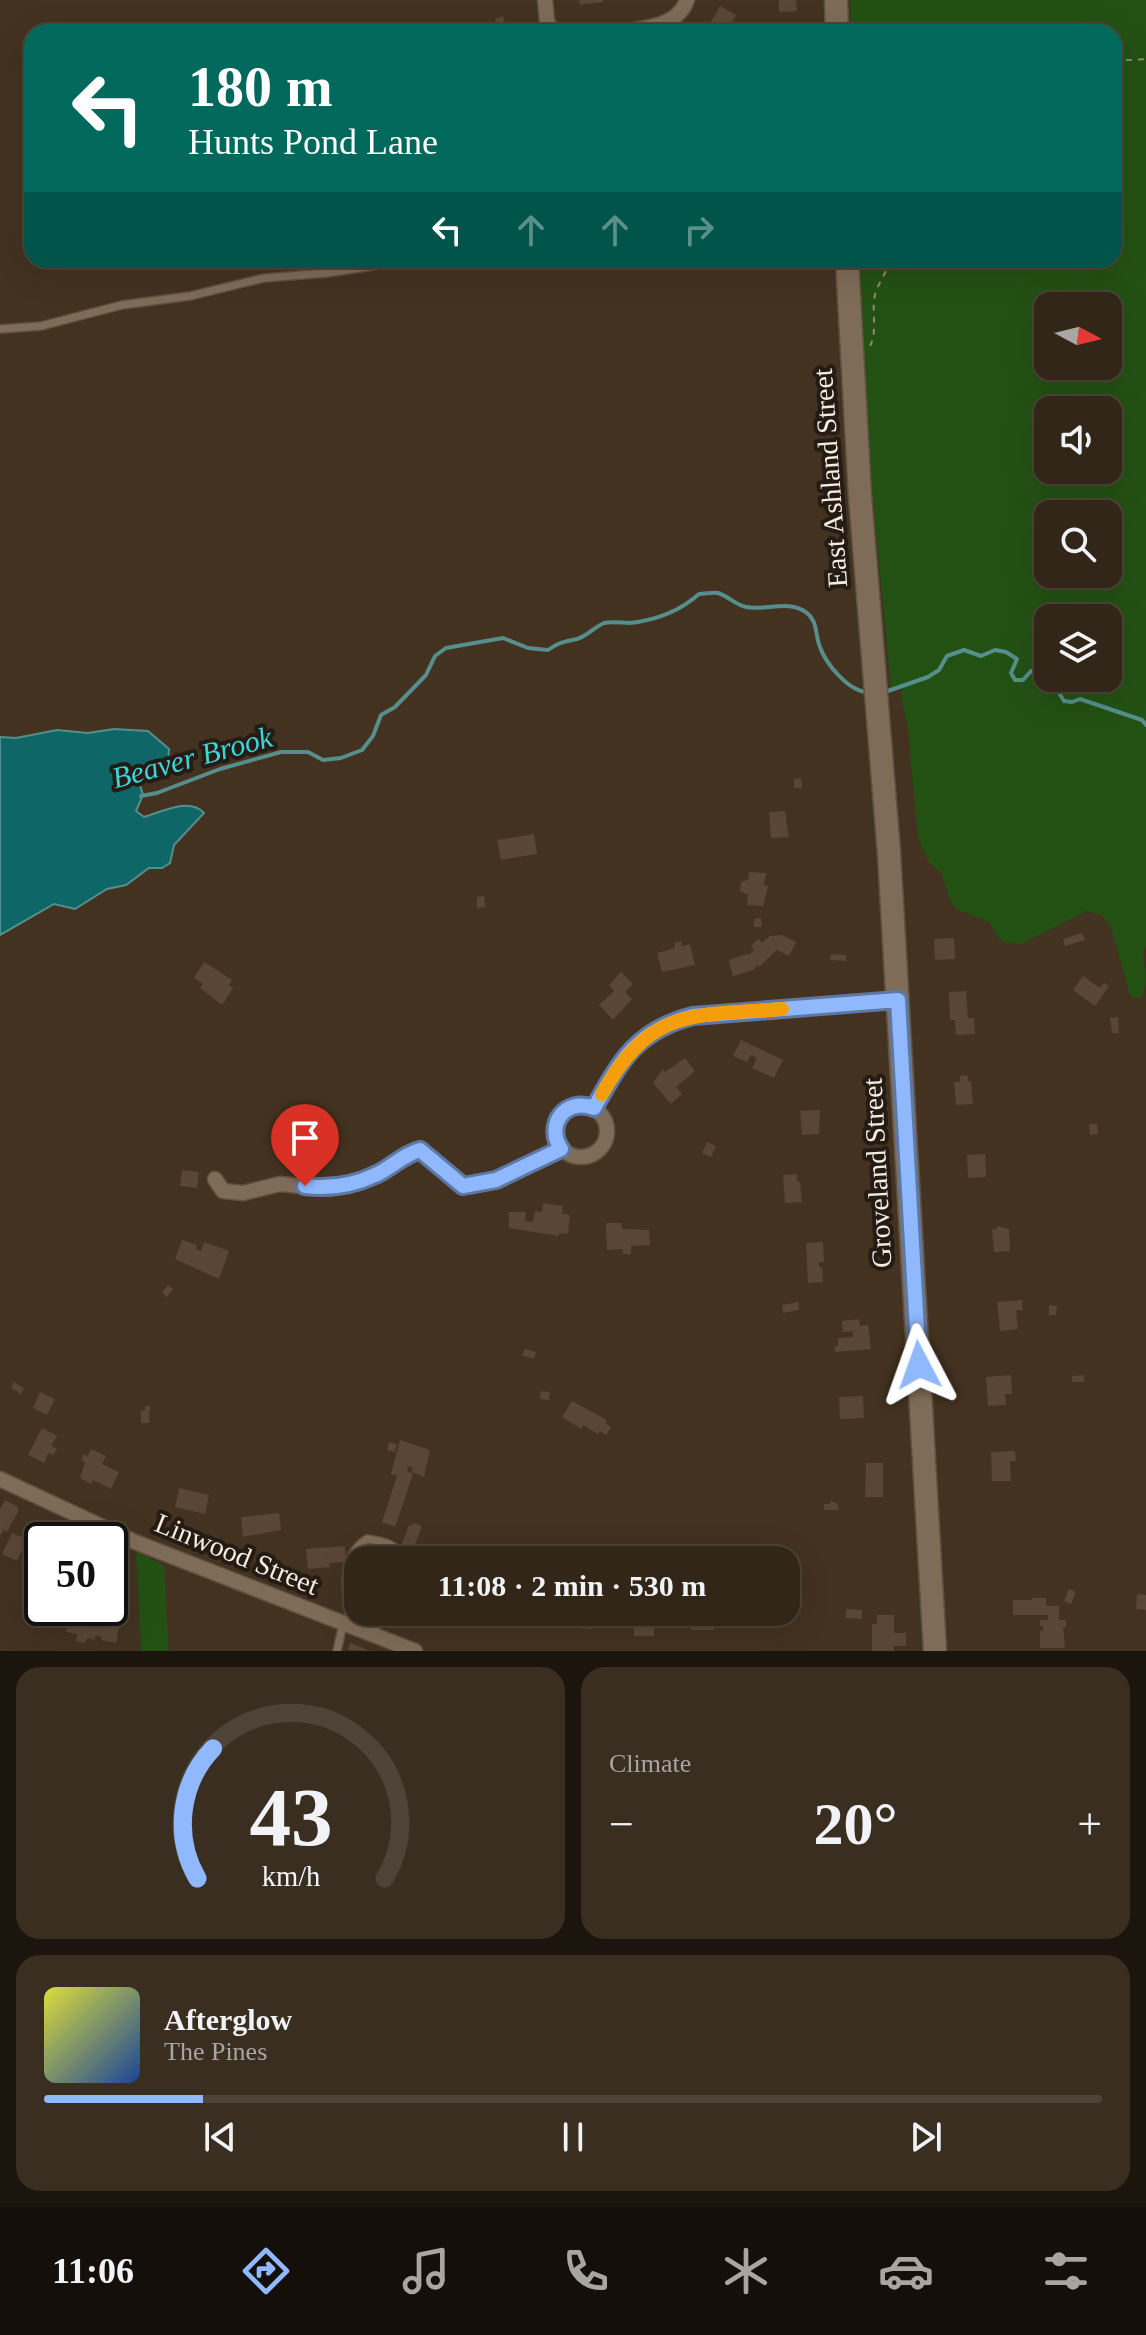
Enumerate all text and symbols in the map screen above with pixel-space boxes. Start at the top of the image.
icon: left [56,56,160,160]
text: 180 m [188,56,333,118]
text: Hunts Pond Lane [188,122,438,162]
icon: left [425,208,469,252]
icon: ahead [509,208,553,252]
icon: ahead [593,208,637,252]
icon: right [677,208,721,252]
north arrow [1034,292,1122,380]
map controls [1034,292,1122,692]
street label: East Ashland Street [807,367,853,588]
button: sound [1034,396,1122,484]
button: search [1034,500,1122,588]
button: layers [1034,604,1122,692]
water label: Beaver Brook [108,720,276,794]
street label: Groveland Street [857,1077,897,1269]
pin [271,1104,339,1186]
icon: arrive [283,1116,327,1160]
position arrow [877,1323,961,1407]
street label: Linwood Street [151,1507,323,1601]
speed limit sign: 50 [24,1522,128,1626]
text: 11:08 · 2 min · 530 m [438,1569,706,1602]
text: Climate [609,1749,691,1778]
text: 43 [249,1771,332,1863]
text: 20° [814,1791,898,1857]
text: − [609,1800,634,1849]
text: + [1077,1800,1102,1849]
text: km/h [261,1861,320,1892]
text: Afterglow [164,2003,292,2036]
text: The Pines [164,2037,267,2066]
icon: previous [198,2115,242,2159]
icon: pause [551,2115,595,2159]
icon: next [904,2115,948,2159]
icon: directions [238,2243,294,2299]
icon: music [398,2243,454,2299]
icon: phone [558,2243,614,2299]
icon: climate [718,2243,774,2299]
icon: car [878,2243,934,2299]
icon: filters [1038,2243,1094,2299]
text: 11:06 [52,2251,134,2291]

